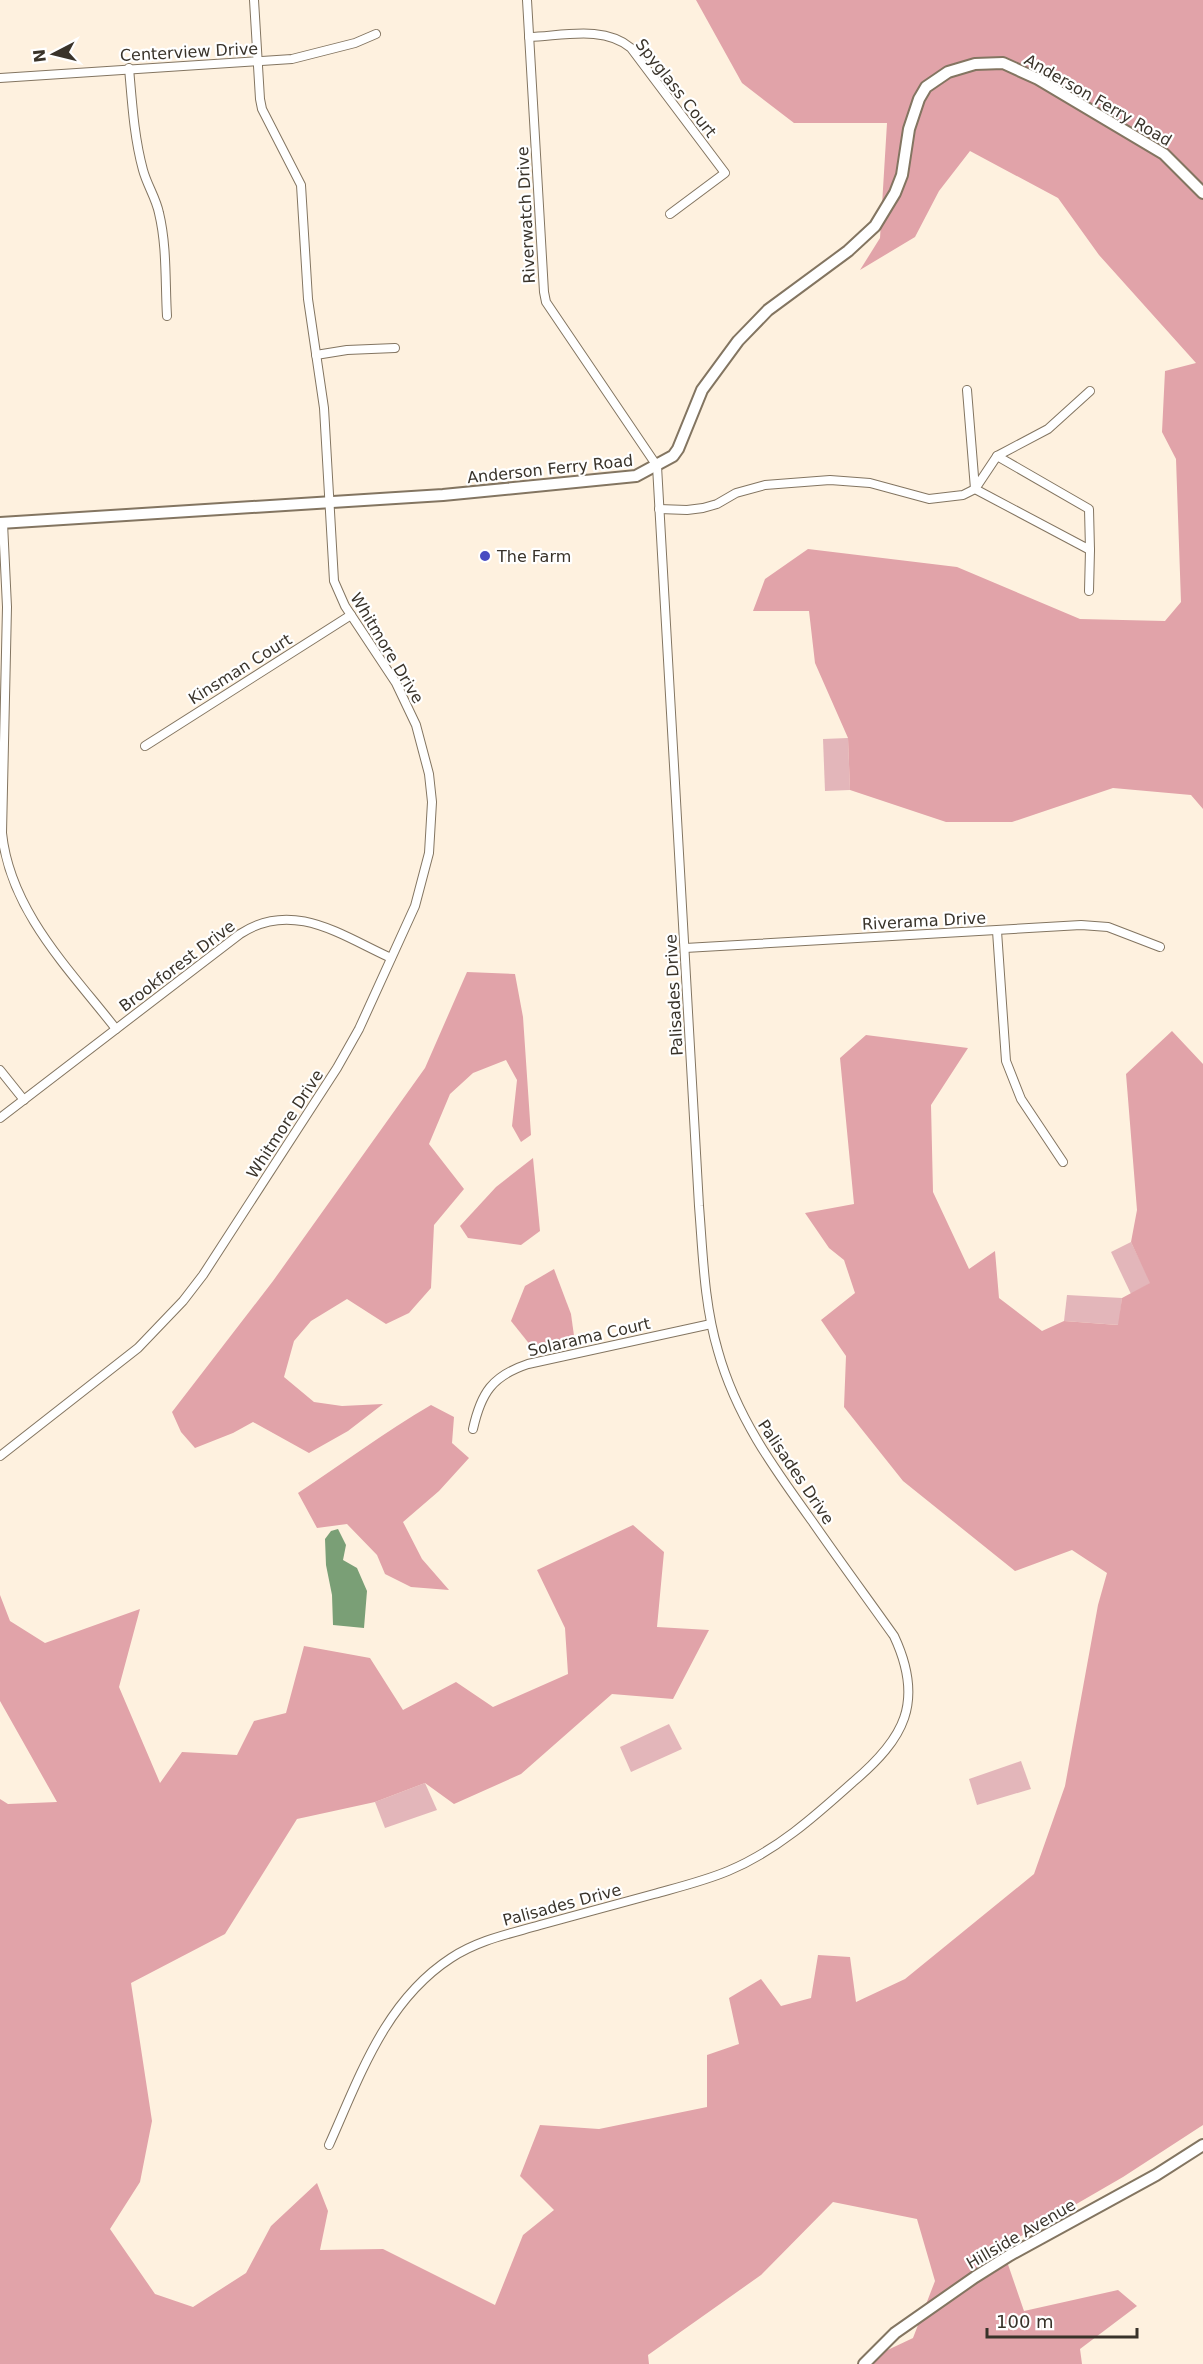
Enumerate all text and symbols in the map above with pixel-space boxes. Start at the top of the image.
north arrow [24,24,84,84]
street label: Spyglass Court [632,35,720,141]
street label: Centerview Drive [119,39,259,65]
text: N [29,48,50,64]
street label: Anderson Ferry Road [1021,50,1175,150]
street label: Riverwatch Drive [513,146,539,284]
street label: Anderson Ferry Road [466,451,634,487]
place label: The Farm [496,547,571,566]
marker: The Farm [478,549,492,563]
street label: Whitmore Drive [346,589,428,707]
street label: Kinsman Court [185,630,295,708]
street label: Riverama Drive [861,908,987,934]
street label: Brookforest Drive [115,916,239,1016]
street label: Palisades Drive [661,934,687,1056]
street label: Whitmore Drive [243,1066,327,1182]
street label: Solarama Court [526,1314,652,1360]
street label: Palisades Drive [754,1416,838,1528]
street label: Palisades Drive [501,1880,623,1930]
street label: Hillside Avenue [963,2195,1079,2273]
scale bar [987,2301,1137,2339]
text: 100 m [996,2311,1054,2332]

